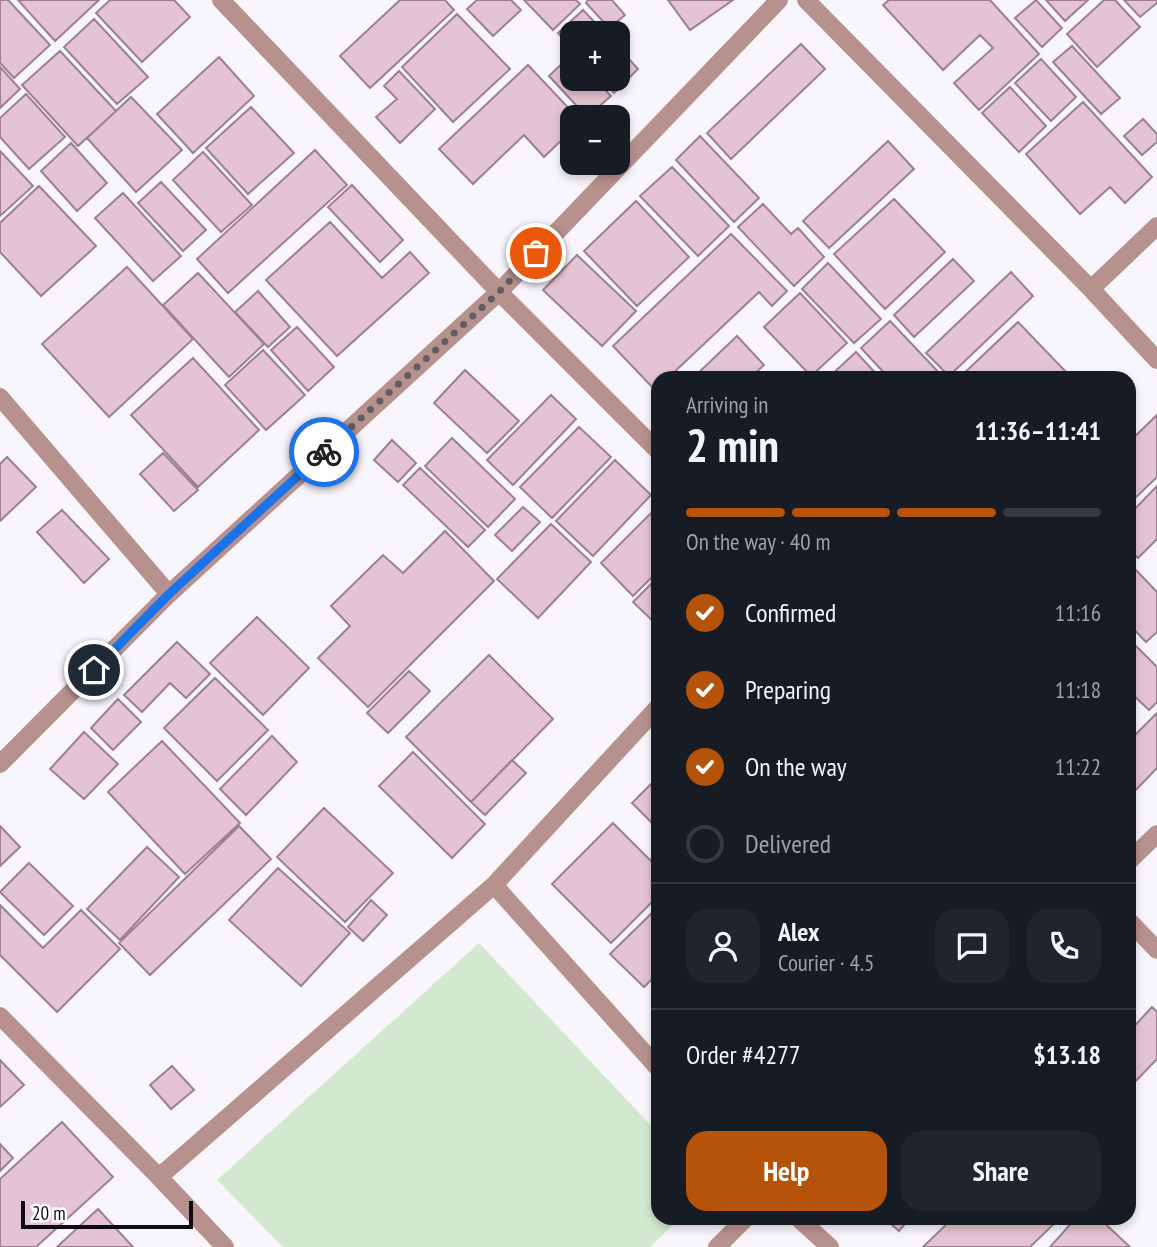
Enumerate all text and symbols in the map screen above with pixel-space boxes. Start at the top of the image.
map controls [560,21,630,175]
button: + [560,21,630,91]
button: − [560,105,630,175]
pin [506,223,566,283]
icon: bag [517,234,555,272]
text: Arriving in [686,390,768,419]
text: 11:36–11:41 [974,414,1101,447]
text: 2 min [686,415,779,475]
courier [289,417,359,487]
icon: bike [305,433,343,471]
text: On the way · 40 m [686,527,830,556]
icon: check [686,594,724,632]
text: Confirmed [745,596,836,629]
text: 11:16 [1055,598,1101,627]
pin [64,640,124,700]
icon: home [75,651,113,689]
icon: check [686,671,724,709]
text: Preparing [745,673,831,706]
text: 11:18 [1055,675,1101,704]
icon: check [686,748,724,786]
text: On the way [745,750,847,783]
text: 11:22 [1055,752,1101,781]
text: Delivered [745,827,831,860]
button: person [686,909,760,983]
button: chat [935,909,1009,983]
button: phone [1027,909,1101,983]
text: Alex [778,915,819,948]
text: Courier · 4.5 [778,948,874,977]
text: Order #4277 [686,1038,801,1071]
text: $13.18 [1033,1038,1101,1071]
button: Help [686,1131,887,1211]
button: Share [901,1131,1101,1211]
scale bar [21,1198,192,1230]
text: 20 m [32,1201,66,1225]

